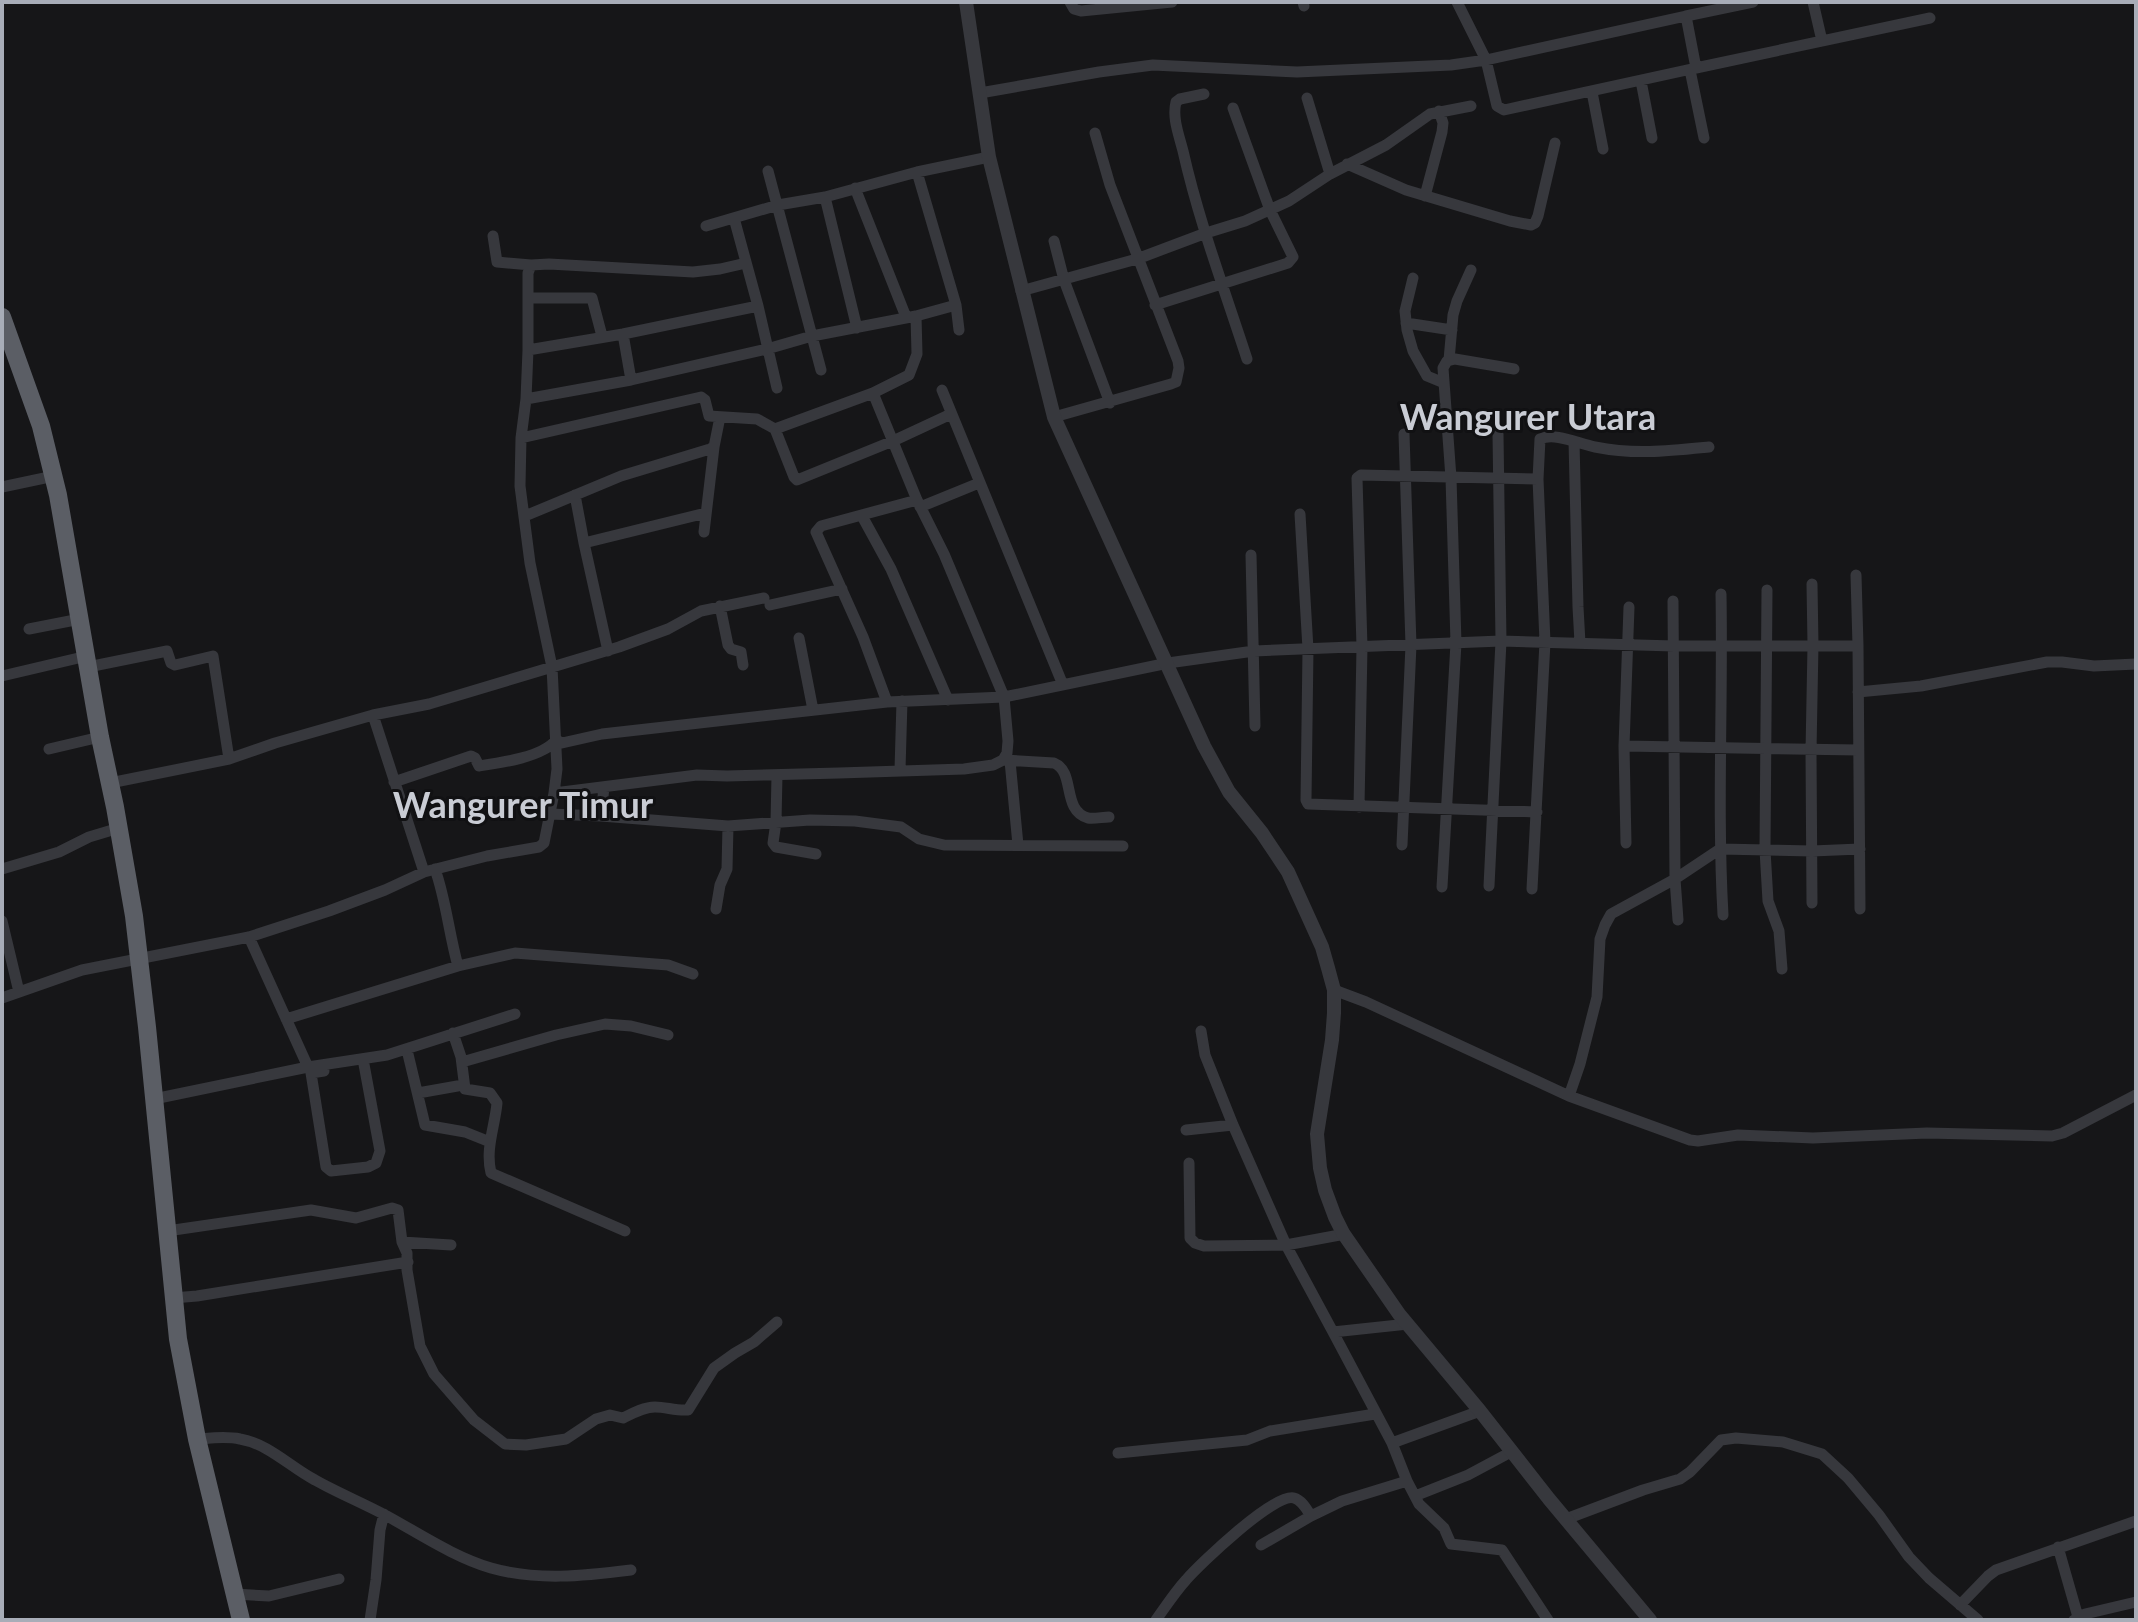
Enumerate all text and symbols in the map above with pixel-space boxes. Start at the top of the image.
district label: Wangurer Utara [1400,394,1656,438]
district label: Wangurer Timur [393,782,654,826]

